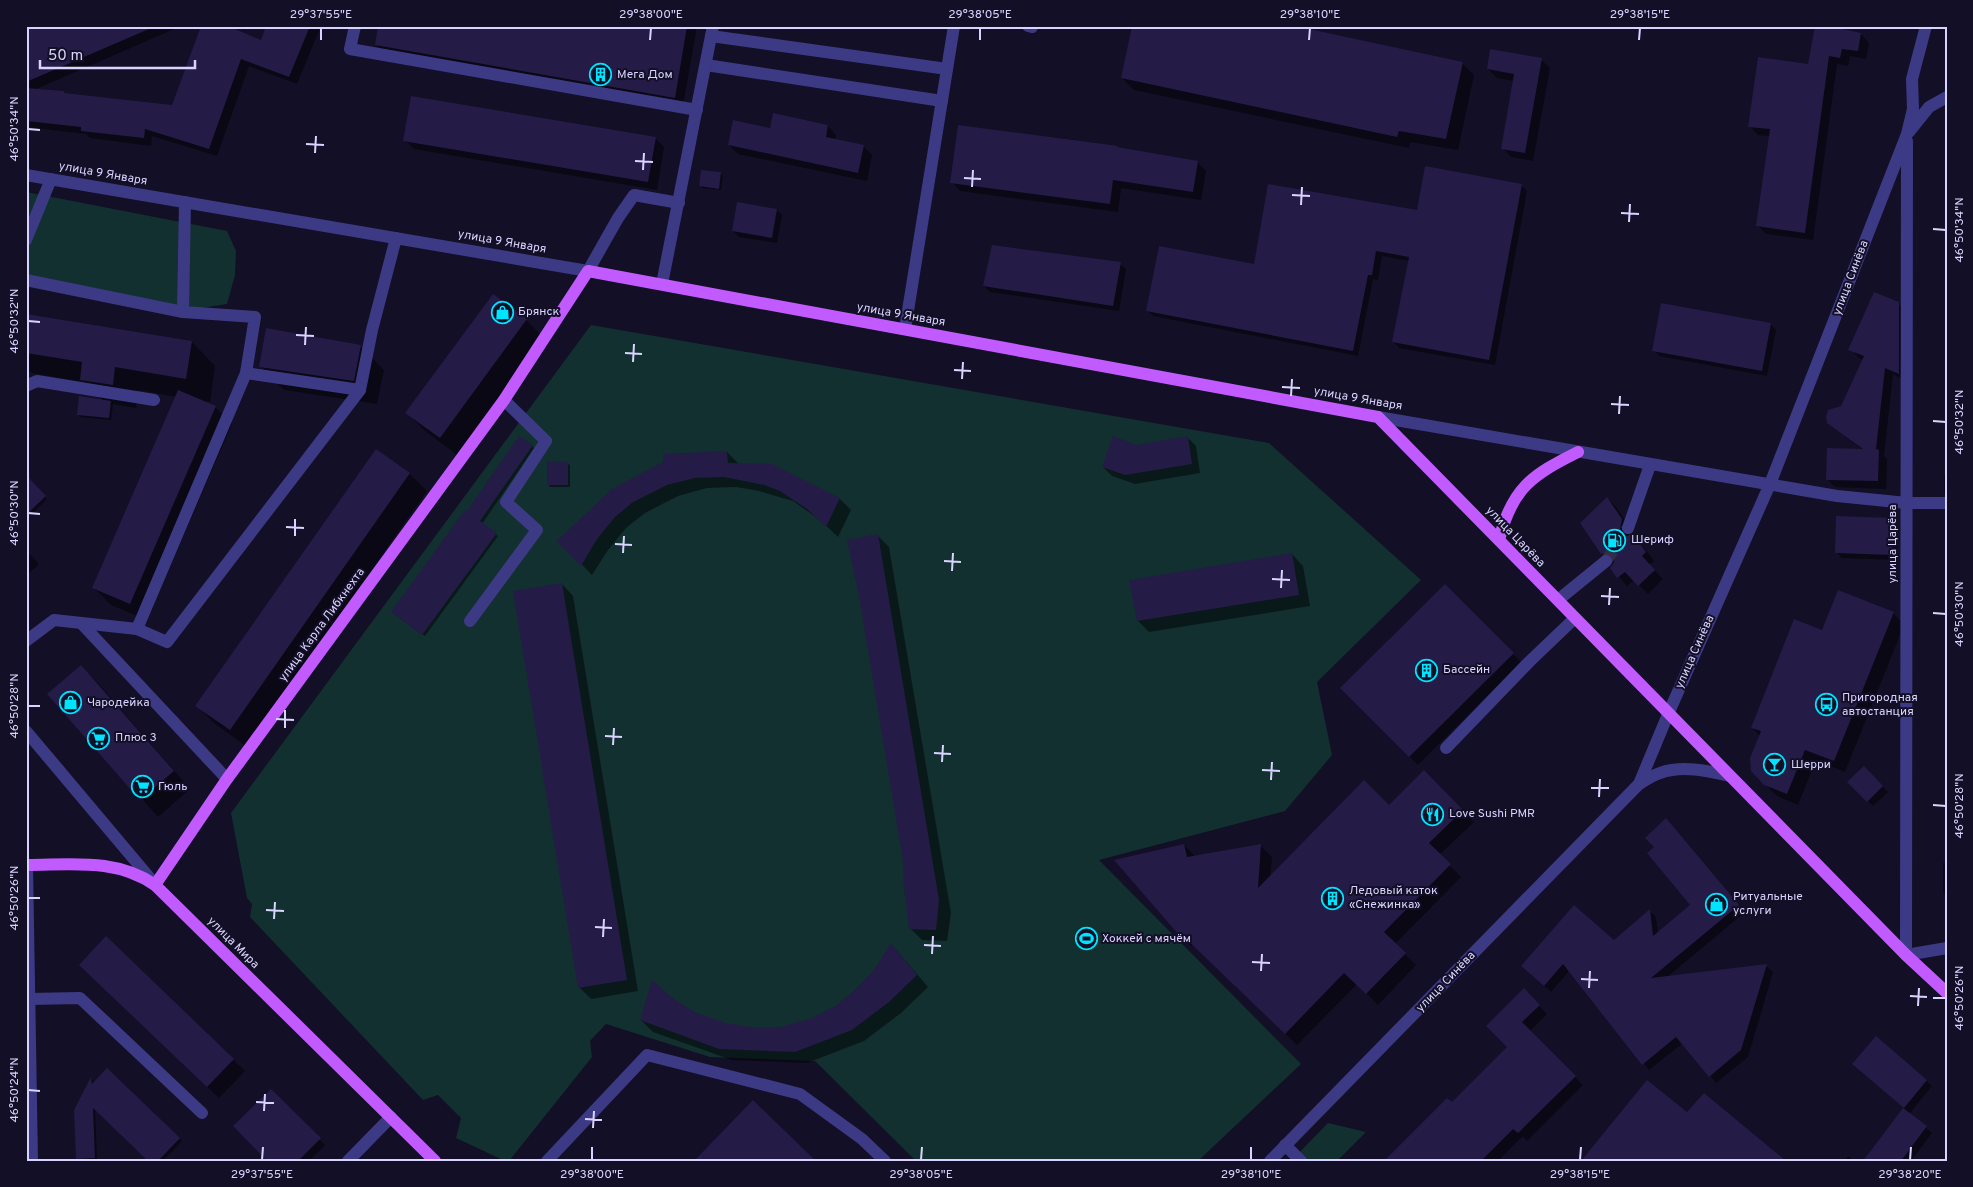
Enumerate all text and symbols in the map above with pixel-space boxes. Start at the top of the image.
text: 29°37'55"E [290,7,352,23]
text: 29°38'00"E [619,7,683,23]
text: 29°38'05"E [948,7,1012,23]
text: 29°38'10"E [1280,7,1340,23]
text: 29°38'15"E [1610,7,1670,23]
scale bar [40,38,195,70]
text: 50 m [48,47,83,66]
building icon: Мега Дом [589,63,613,87]
place label: Мега Дом [617,67,673,83]
text: 46°50'34"N [7,96,23,162]
street label: улица 9 Января [57,158,149,190]
text: 46°50'34"N [1952,197,1968,263]
street label: улица 9 Января [456,226,548,258]
street label: улица Синёва [1829,238,1873,318]
text: 46°50'32"N [7,289,23,353]
street label: улица 9 Января [855,299,947,331]
shop icon: Брянск [490,300,514,324]
place label: Брянск [518,304,560,320]
street label: улица 9 Января [1312,383,1404,415]
text: 46°50'32"N [1952,390,1968,454]
text: 46°50'30"N [7,480,23,546]
street label: улица Царёва [1482,503,1548,571]
street label: улица Царёва [1885,504,1901,584]
fuel station icon: Шериф [1603,528,1627,552]
place label: Шериф [1631,532,1674,548]
street label: улица Карла Либкнехта [275,565,369,685]
text: 46°50'30"N [1952,581,1968,647]
street label: улица Синёва [1672,613,1718,691]
building icon: Бассейн [1415,658,1439,682]
place label: Бассейн [1443,662,1490,678]
text: 46°50'28"N [7,673,23,739]
place label: Пригородная автостанция [1842,690,1918,720]
shop icon: Чародейка [59,691,83,715]
bus stop icon: Пригородная автостанция [1814,693,1838,717]
place label: Чародейка [87,695,150,711]
supermarket icon: Плюс 3 [87,726,111,750]
place label: Плюс 3 [115,730,157,746]
bar icon: Шерри [1763,753,1787,777]
place label: Шерри [1791,757,1831,773]
text: 46°50'28"N [1952,773,1968,839]
supermarket icon: Гюль [130,775,154,799]
place label: Гюль [158,779,187,795]
restaurant icon: Love Sushi PMR [1421,802,1445,826]
place label: Love Sushi PMR [1449,806,1535,822]
text: 46°50'26"N [7,865,23,931]
place label: Ледовый каток «Снежинка» [1349,883,1438,913]
building icon: Ледовый каток «Снежинка» [1321,886,1345,910]
place label: Ритуальные услуги [1733,889,1803,919]
shop icon: Ритуальные услуги [1705,892,1729,916]
street label: улица Мира [204,914,262,972]
sports icon: Хоккей с мячём [1074,927,1098,951]
place label: Хоккей с мячём [1102,931,1191,947]
street label: улица Синёва [1413,948,1479,1016]
text: 46°50'26"N [1952,965,1968,1031]
text: 46°50'24"N [7,1057,23,1123]
text: 29°37'55"E [231,1167,293,1183]
text: 29°38'00"E [560,1167,624,1183]
text: 29°38'05"E [889,1167,953,1183]
text: 29°38'10"E [1221,1167,1281,1183]
text: 29°38'15"E [1550,1167,1610,1183]
text: 29°38'20"E [1878,1167,1942,1183]

